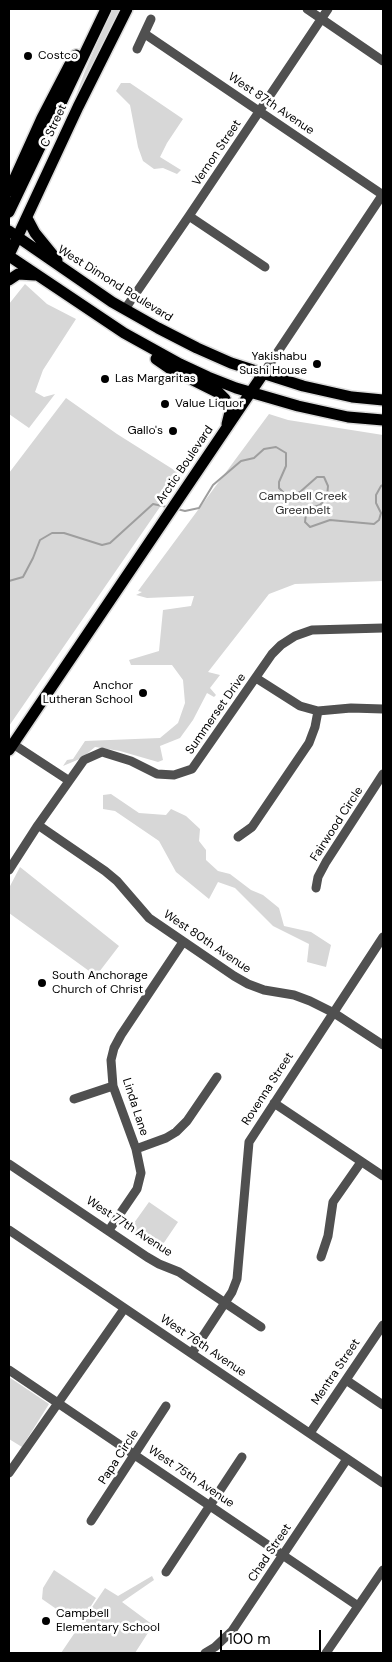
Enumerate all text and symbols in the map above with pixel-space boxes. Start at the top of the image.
place label: Costco [38,49,78,63]
marker: Costco [22,50,34,62]
street label: West 87th Avenue [225,70,317,138]
street label: C Street [38,102,70,150]
street label: Vernon Street [190,117,244,189]
street label: West Dimond Boulevard [55,243,175,325]
place label: Yakishabu Sushi House [239,350,307,378]
marker: Yakishabu Sushi House [311,358,323,370]
place label: Las Margaritas [115,372,196,386]
marker: Las Margaritas [99,373,111,385]
place label: Value Liquor [175,397,244,411]
marker: Value Liquor [159,398,171,410]
street label: Arctic Boulevard [154,423,216,507]
place label: Gallo's [127,424,163,438]
marker: Gallo's [167,425,179,437]
park label: Campbell Creek Greenbelt [259,490,347,518]
street label: Summerset Drive [183,671,249,757]
place label: Anchor Lutheran School [43,679,133,707]
marker: Anchor Lutheran School [137,687,149,699]
street label: Fairwood Circle [308,784,366,864]
street label: West 80th Avenue [160,907,254,977]
place label: South Anchorage Church of Christ [52,969,148,997]
marker: South Anchorage Church of Christ [36,977,48,989]
street label: Rovenna Street [239,1050,297,1128]
street label: Linda Lane [119,1076,151,1138]
street label: West 77th Avenue [83,1194,175,1260]
street label: West 76th Avenue [157,1312,249,1380]
street label: Mentra Street [309,1336,363,1408]
street label: Papa Circle [96,1427,142,1487]
street label: West 75th Avenue [145,1443,237,1511]
street label: Chad Street [245,1521,295,1585]
place label: Campbell Elementary School [56,1607,160,1635]
marker: Campbell Elementary School [40,1615,52,1627]
scale bar [222,1620,323,1652]
text: 100 m [228,1629,271,1649]

